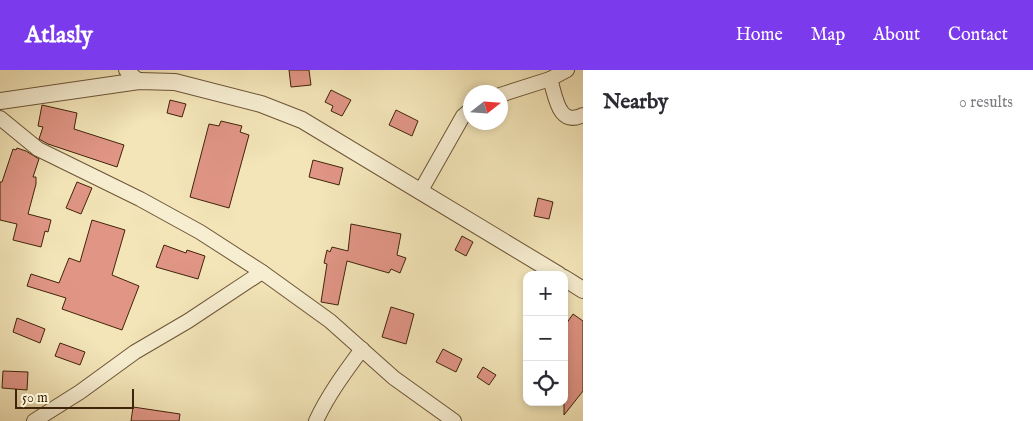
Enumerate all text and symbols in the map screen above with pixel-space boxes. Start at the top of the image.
text: Atlasly [25,20,93,51]
text: Home [736,24,783,47]
text: Map [811,24,845,47]
text: About [873,24,920,47]
text: Contact [948,24,1008,47]
north arrow [463,85,508,130]
text: Nearby [603,89,668,116]
text: 0 results [959,93,1013,113]
map controls [523,271,568,406]
button: + [523,271,568,316]
button: − [523,316,568,361]
button: locate [523,361,568,406]
scale bar [15,386,134,409]
text: 50 m [22,389,48,407]

